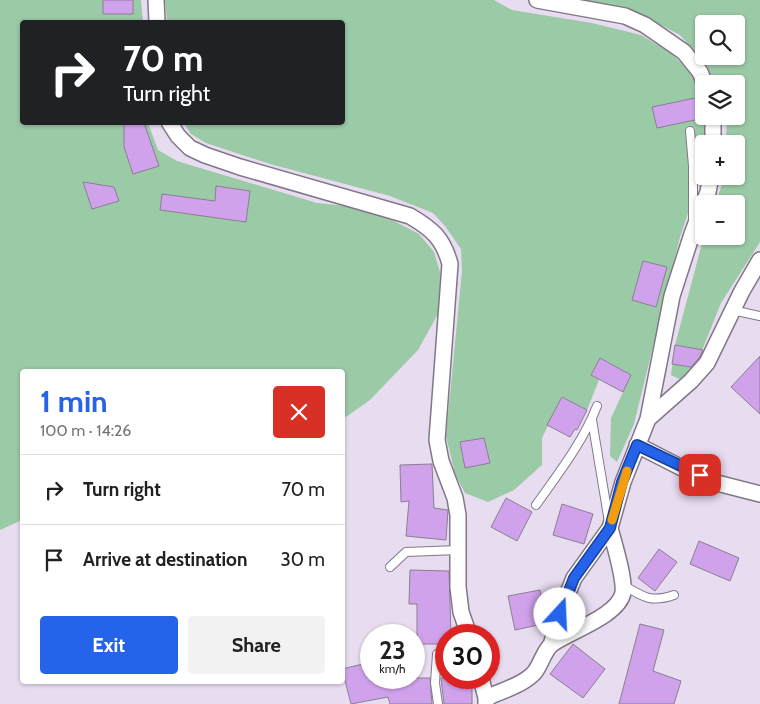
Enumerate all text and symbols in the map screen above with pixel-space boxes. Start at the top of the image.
map controls [695,15,745,245]
button: search [695,15,745,65]
text: 70 m [123,37,204,80]
icon: right [40,40,105,105]
button: layers [695,75,745,125]
text: Turn right [123,80,210,107]
button: + [695,135,745,185]
button: − [695,195,745,245]
text: 1 min [40,383,108,420]
button: close [273,386,325,438]
text: 100 m · 14:26 [40,421,131,440]
pin [679,454,721,496]
icon: arrive [686,461,714,489]
icon: right [40,476,68,504]
text: Turn right [83,478,161,501]
text: 70 m [281,478,325,501]
icon: arrive [40,546,68,574]
text: Arrive at destination [83,548,247,571]
text: 30 m [281,548,325,571]
position arrow [533,587,585,639]
button: Exit [40,616,178,674]
button: Share [188,616,325,674]
speed limit sign: 30 [435,624,500,689]
text: 23 [379,635,406,665]
text: km/h [379,661,406,676]

